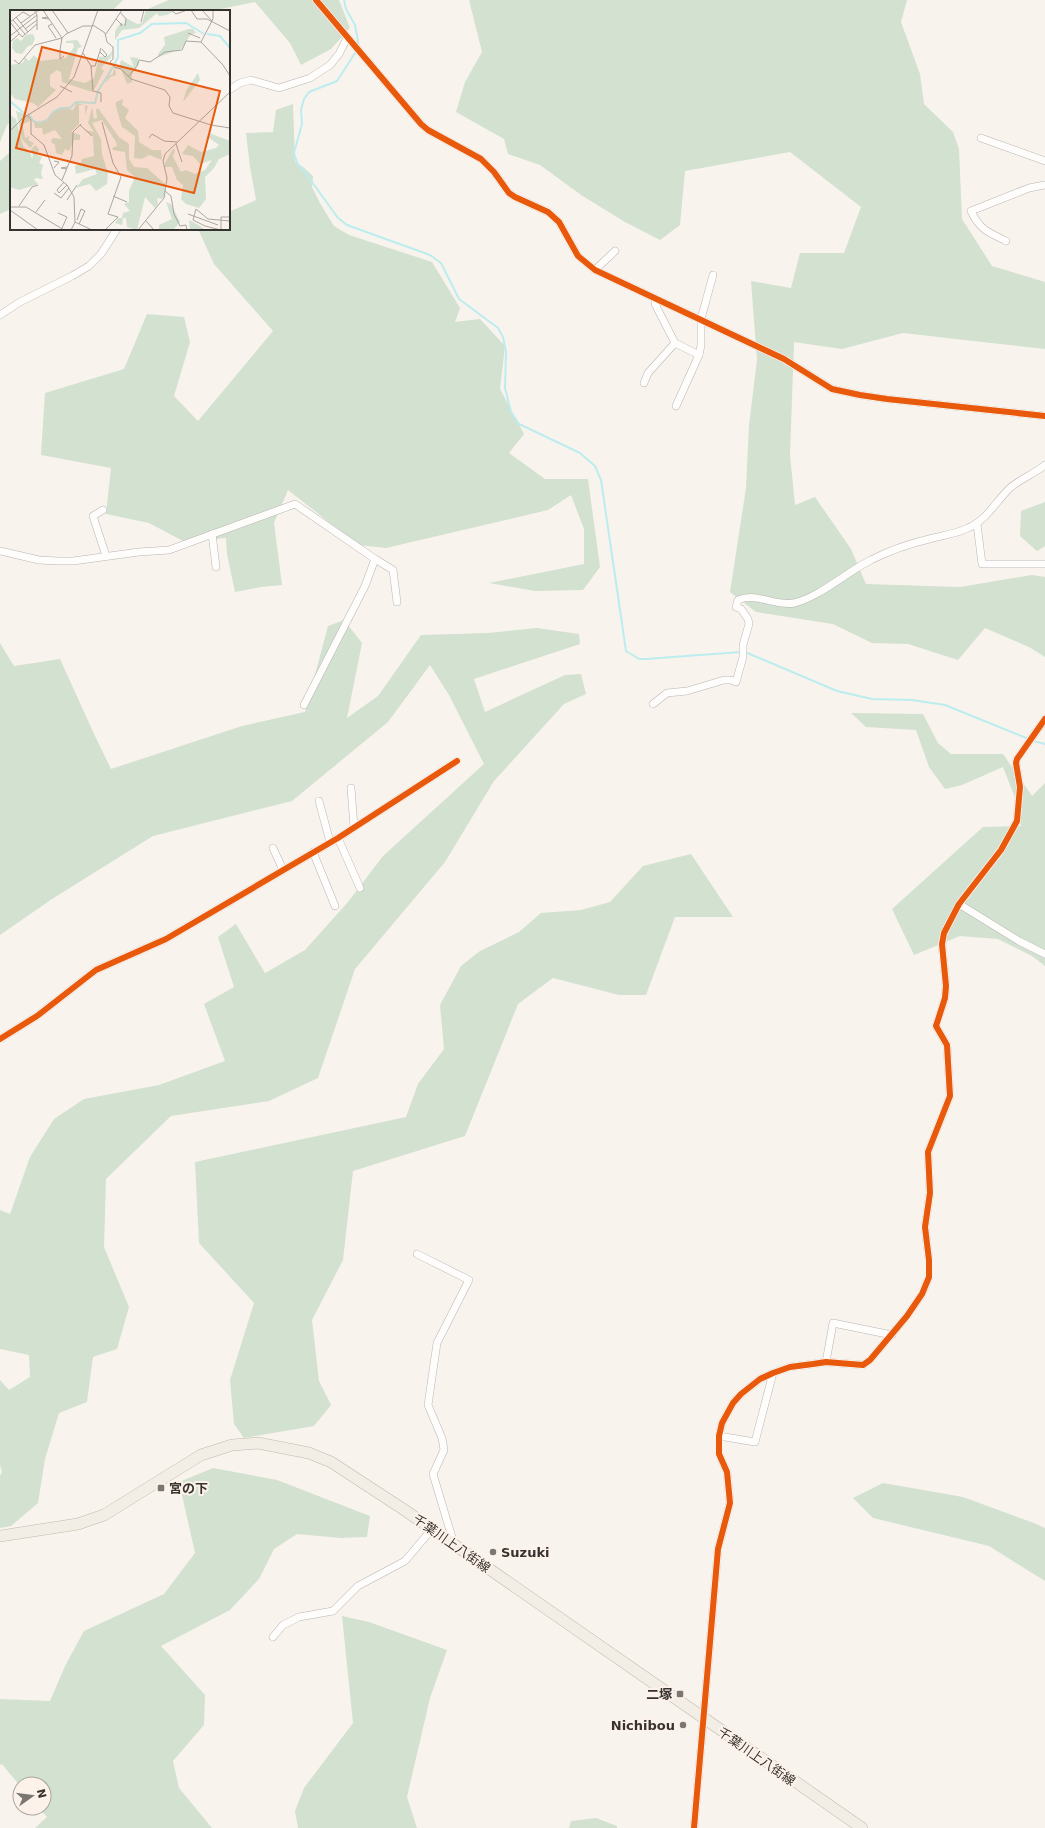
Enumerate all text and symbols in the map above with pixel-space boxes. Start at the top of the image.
inset map [10,10,230,230]
place label: 宮の下 [169,1481,208,1496]
marker: 宮の下 [156,1483,166,1493]
street label: 千葉川上八街線 [410,1511,493,1576]
place label: Suzuki [501,1545,550,1560]
marker: Suzuki [488,1547,498,1557]
place label: 二塚 [646,1687,672,1702]
marker: 二塚 [675,1689,685,1699]
place label: Nichibou [611,1718,675,1733]
marker: Nichibou [678,1720,688,1730]
street label: 千葉川上八街線 [715,1724,798,1789]
north arrow [12,1776,52,1816]
text: N [34,1788,49,1800]

